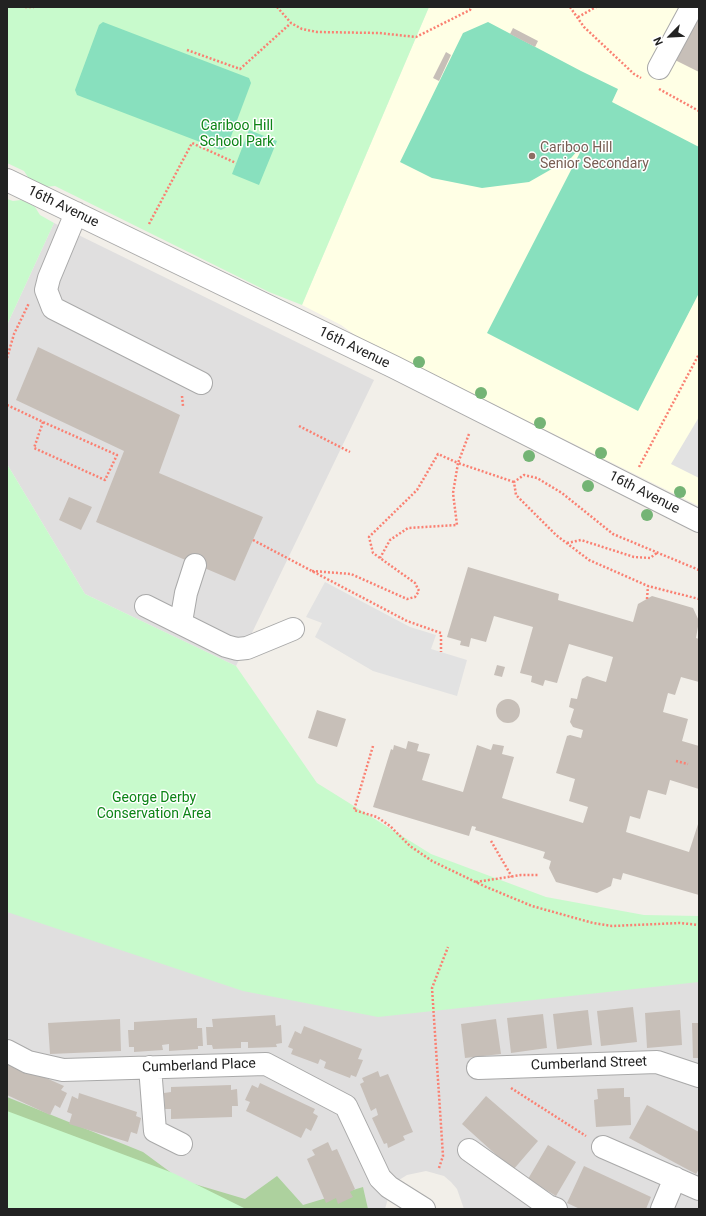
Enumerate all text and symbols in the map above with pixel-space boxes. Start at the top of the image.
north arrow [650,16,690,56]
text: N [651,35,666,47]
park label: Cariboo Hill School Park [200,118,274,150]
place label: Cariboo Hill Senior Secondary [540,140,649,172]
marker: Cariboo Hill Senior Secondary [527,151,537,161]
street label: 16th Avenue [25,183,101,231]
street label: 16th Avenue [316,324,392,372]
street label: 16th Avenue [606,468,682,518]
park label: George Derby Conservation Area [97,790,211,822]
street label: Cumberland Street [531,1054,647,1074]
street label: Cumberland Place [142,1056,256,1076]

